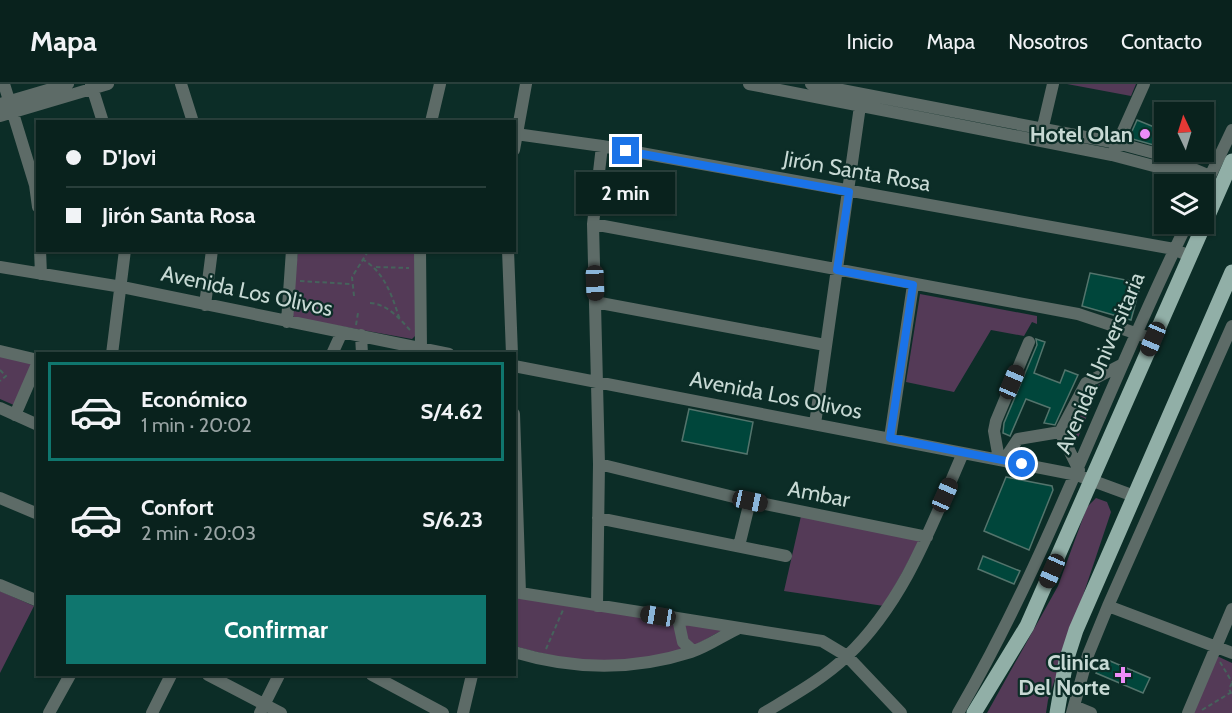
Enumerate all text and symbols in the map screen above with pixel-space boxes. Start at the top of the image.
text: Mapa [30,24,97,58]
text: Inicio [846,29,893,54]
text: Mapa [926,29,975,54]
text: Nosotros [1008,29,1088,54]
text: Contacto [1121,29,1202,54]
north arrow [1154,102,1214,162]
map controls [1154,102,1214,234]
place label: Hotel Olan [1030,121,1133,148]
marker: Hotel Olan [1138,127,1152,141]
route end [612,137,639,164]
text: D'Jovi [102,144,156,171]
street label: Jirón Santa Rosa [780,145,933,197]
callout: 2 min [576,172,676,214]
button: layers [1154,174,1214,234]
text: 2 min [601,181,650,205]
text: Jirón Santa Rosa [102,202,255,229]
street label: Avenida Los Olivos [159,260,335,322]
car [585,265,605,301]
street label: Avenida Universitaria [1050,268,1151,458]
car [1138,319,1168,359]
car [997,362,1027,402]
street label: Avenida Los Olivos [688,365,864,425]
icon: car [69,385,123,439]
text: Económico [141,386,247,413]
text: S/4.62 [421,398,483,425]
text: 1 min · 20:02 [141,413,252,437]
route start [1008,450,1035,477]
street label: Ambar [786,475,852,513]
car [929,475,961,515]
car [731,488,769,514]
icon: car [69,493,123,547]
text: Confort [141,494,214,521]
text: S/6.23 [422,506,483,533]
text: 2 min · 20:03 [141,521,256,545]
car [1036,551,1068,591]
button: Confirmar [66,595,486,664]
car [639,604,677,628]
place label: Clinica Del Norte [1018,649,1110,701]
marker: Clinica Del Norte [1114,666,1132,684]

